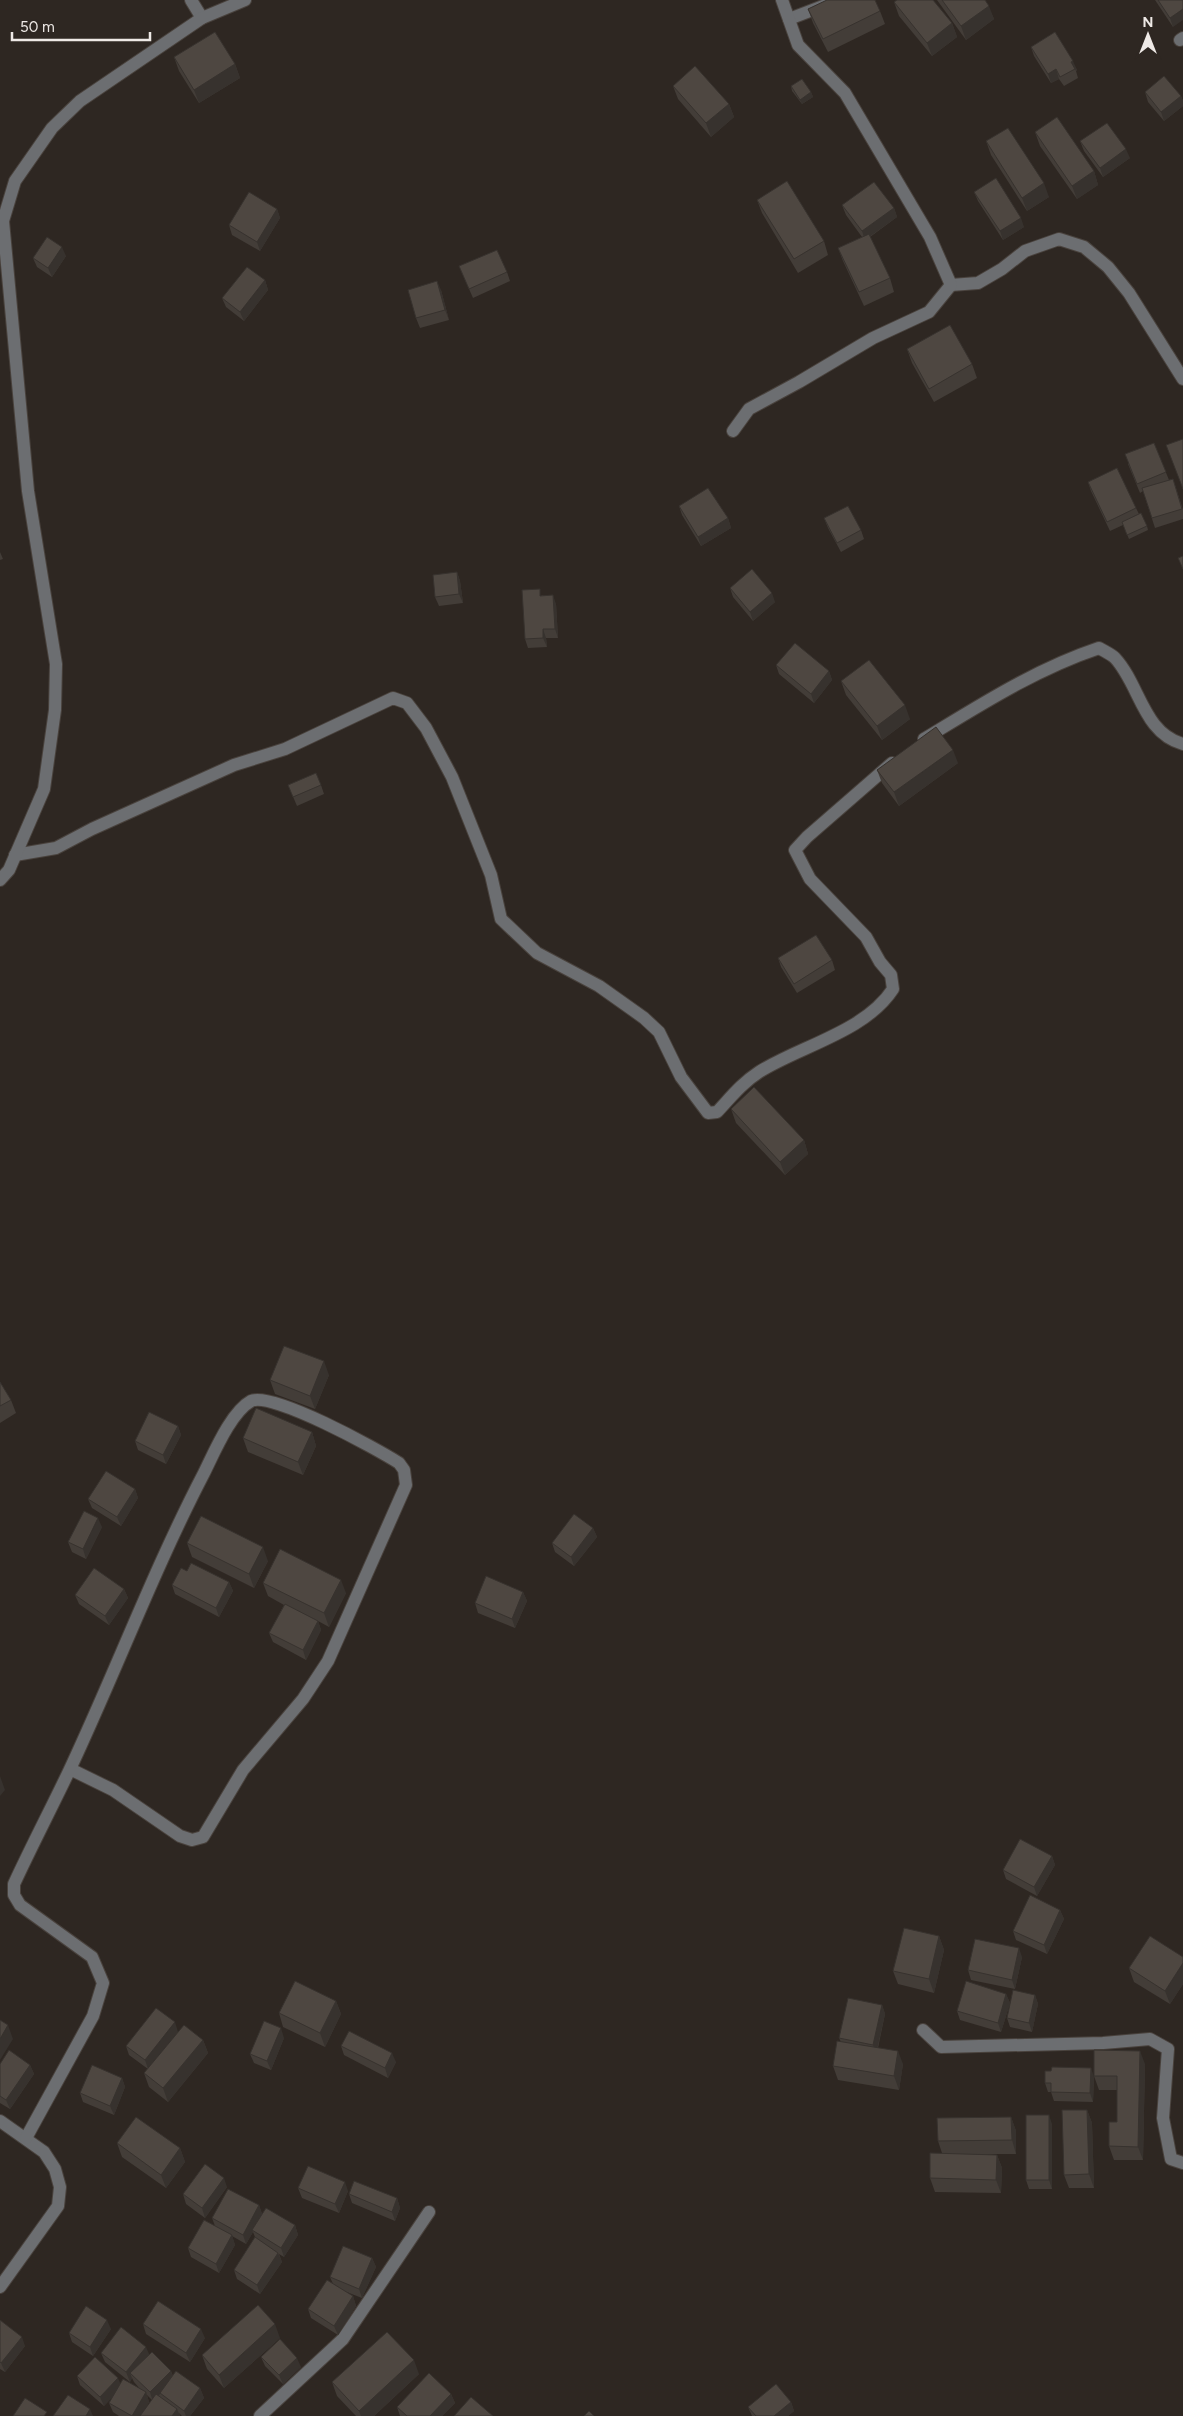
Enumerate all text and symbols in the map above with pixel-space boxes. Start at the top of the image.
scale bar [12,10,150,42]
north arrow [1123,10,1173,60]
text: N [1143,14,1153,31]
text: 50 m [20,18,55,36]

